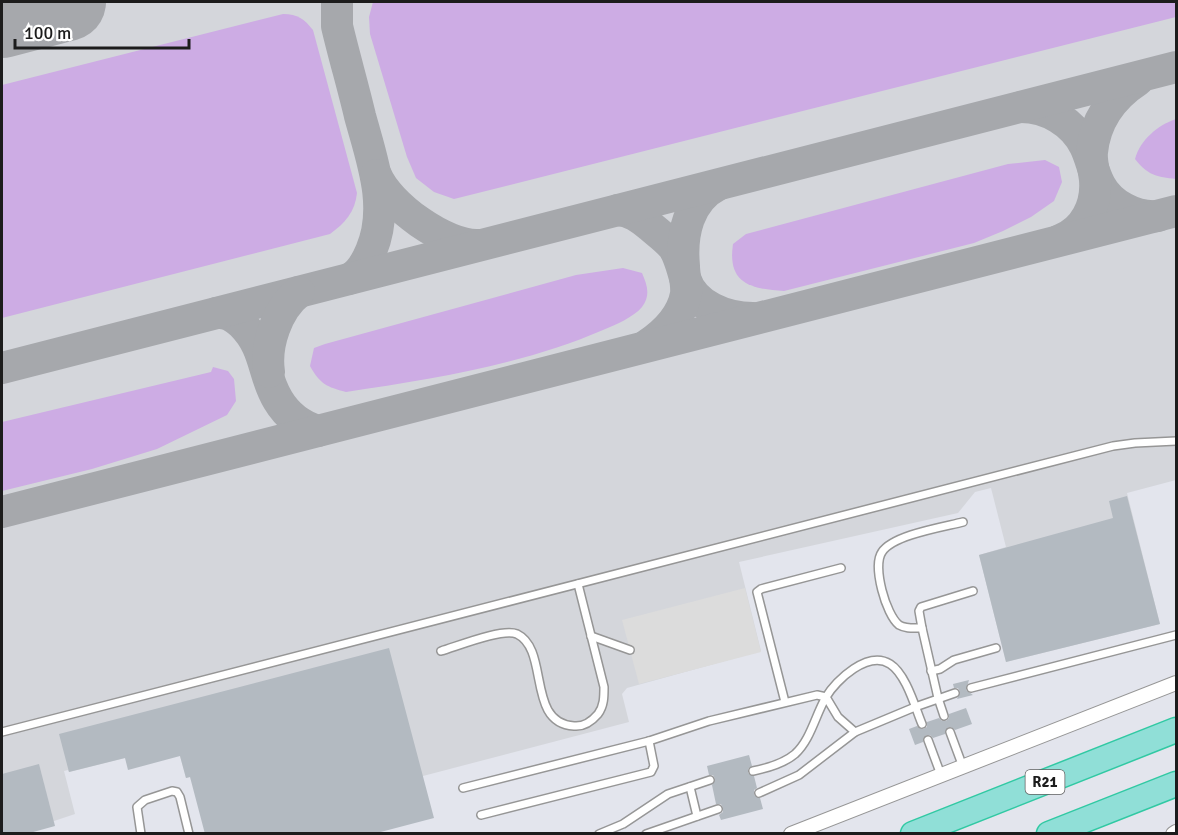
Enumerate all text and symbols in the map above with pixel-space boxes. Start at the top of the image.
scale bar [15,12,189,50]
text: 100 m [24,22,71,44]
road number: R21 [1026,770,1064,794]

